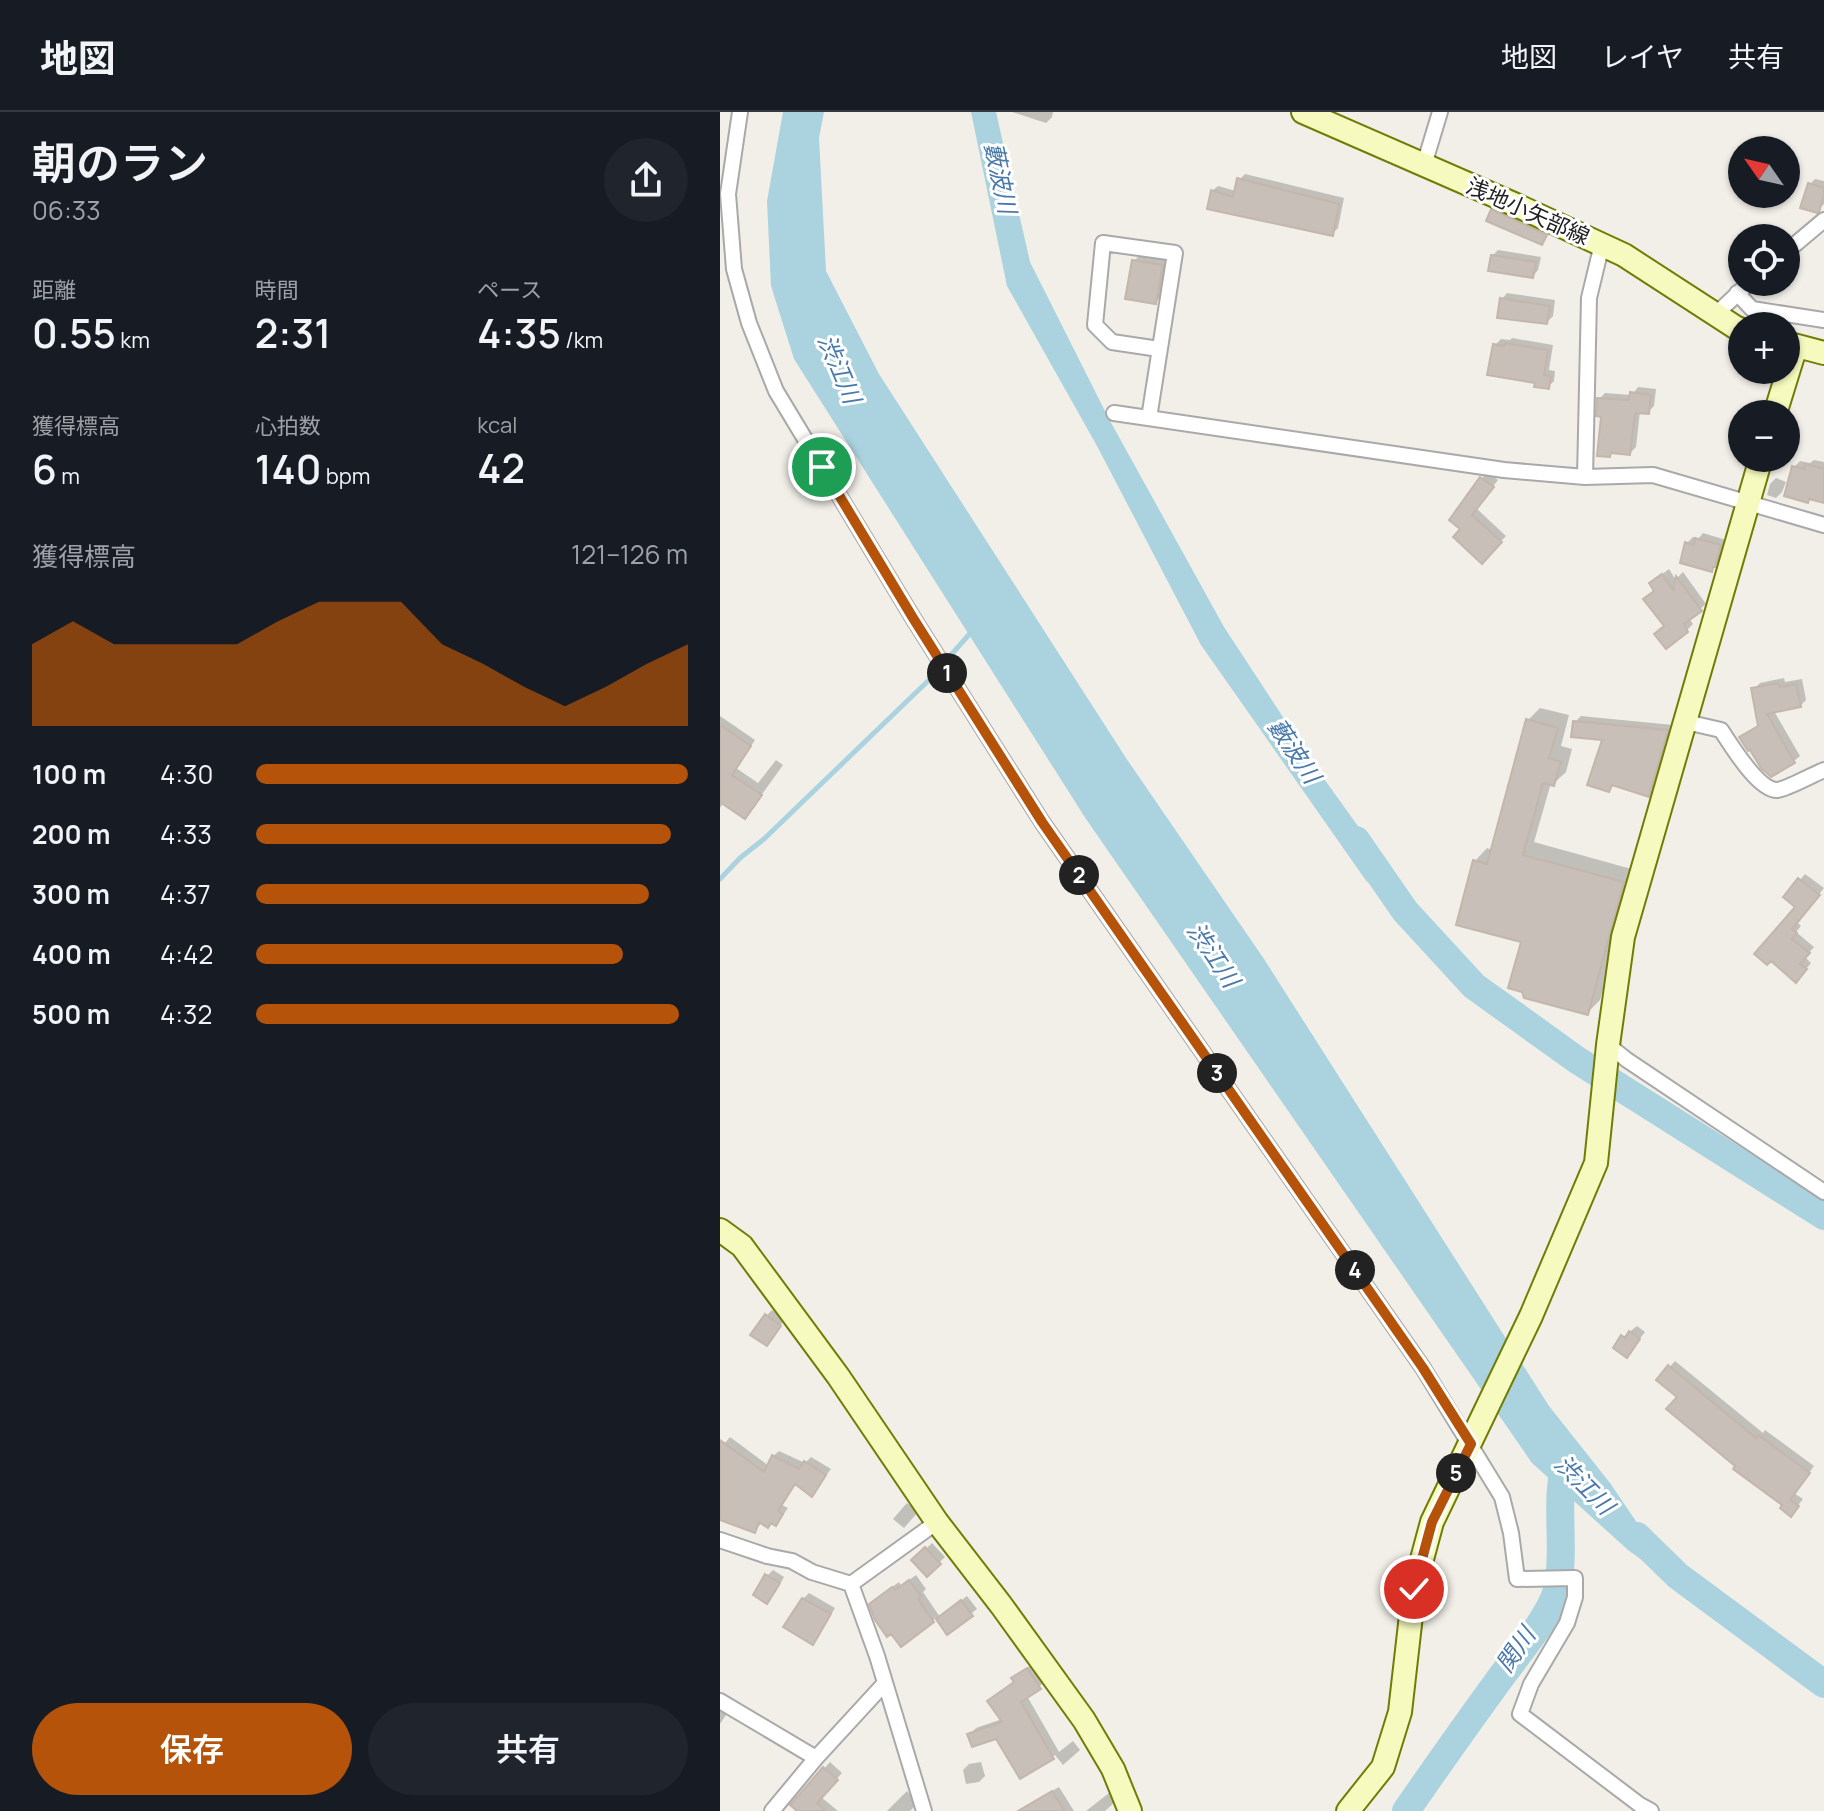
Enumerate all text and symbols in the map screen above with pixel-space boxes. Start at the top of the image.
text: 地図 [40,31,116,83]
text: 地図 [1501,37,1557,75]
text: レイヤ [1601,37,1684,75]
text: 共有 [1728,37,1784,75]
text: 朝のラン [32,132,208,192]
north arrow [1728,136,1800,208]
map controls [1728,136,1800,472]
button: share [604,138,688,222]
water label: 藪波川 [978,139,1026,219]
street label: 浅地小矢部線 [1462,170,1594,252]
text: 06:33 [32,192,101,228]
button: locate [1728,224,1800,296]
text: 距離 [32,275,76,305]
text: 時間 [255,275,299,305]
text: ペース [477,275,542,305]
text: 0.55 [32,305,116,360]
text: 2:31 [255,305,331,360]
text: 4:35 [477,305,561,360]
button: + [1728,312,1800,384]
text: km [116,325,150,355]
text: /km [561,325,603,355]
water label: 渋江川 [811,329,871,411]
button: − [1728,400,1800,472]
text: kcal [477,410,517,440]
text: 獲得標高 [32,411,120,441]
text: 心拍数 [255,411,321,441]
pin [788,433,856,501]
text: 42 [477,440,525,495]
text: 6 [32,441,57,496]
text: 140 [255,441,321,496]
icon: arrive [800,445,844,489]
text: m [57,461,80,491]
text: bpm [321,461,370,491]
text: 121–126 m [571,536,688,572]
text: 獲得標高 [32,538,136,574]
pin: 1 [927,653,967,693]
text: 1 [942,658,952,688]
water label: 藪波川 [1261,711,1331,792]
text: 100 m [32,756,106,792]
text: 4:30 [160,756,213,792]
text: 200 m [32,816,110,852]
text: 4:33 [160,816,212,852]
pin: 2 [1059,855,1099,895]
text: 2 [1072,860,1086,890]
text: 300 m [32,876,110,912]
text: 4:37 [160,876,211,912]
water label: 渋江川 [1180,915,1250,996]
text: 400 m [32,936,111,972]
text: 4:42 [160,936,213,972]
text: 500 m [32,996,110,1032]
text: 4:32 [160,996,212,1032]
pin: 3 [1197,1053,1237,1093]
text: 3 [1211,1058,1223,1088]
pin: 4 [1335,1250,1375,1290]
text: 4 [1348,1255,1362,1285]
water label: 渋江川 [1548,1447,1624,1523]
pin: 5 [1436,1453,1476,1493]
text: 5 [1450,1458,1462,1488]
pin [1380,1555,1448,1623]
icon: check [1392,1567,1436,1611]
water label: 関川 [1487,1618,1544,1678]
button: 保存 [32,1703,352,1795]
button: 共有 [368,1703,688,1795]

